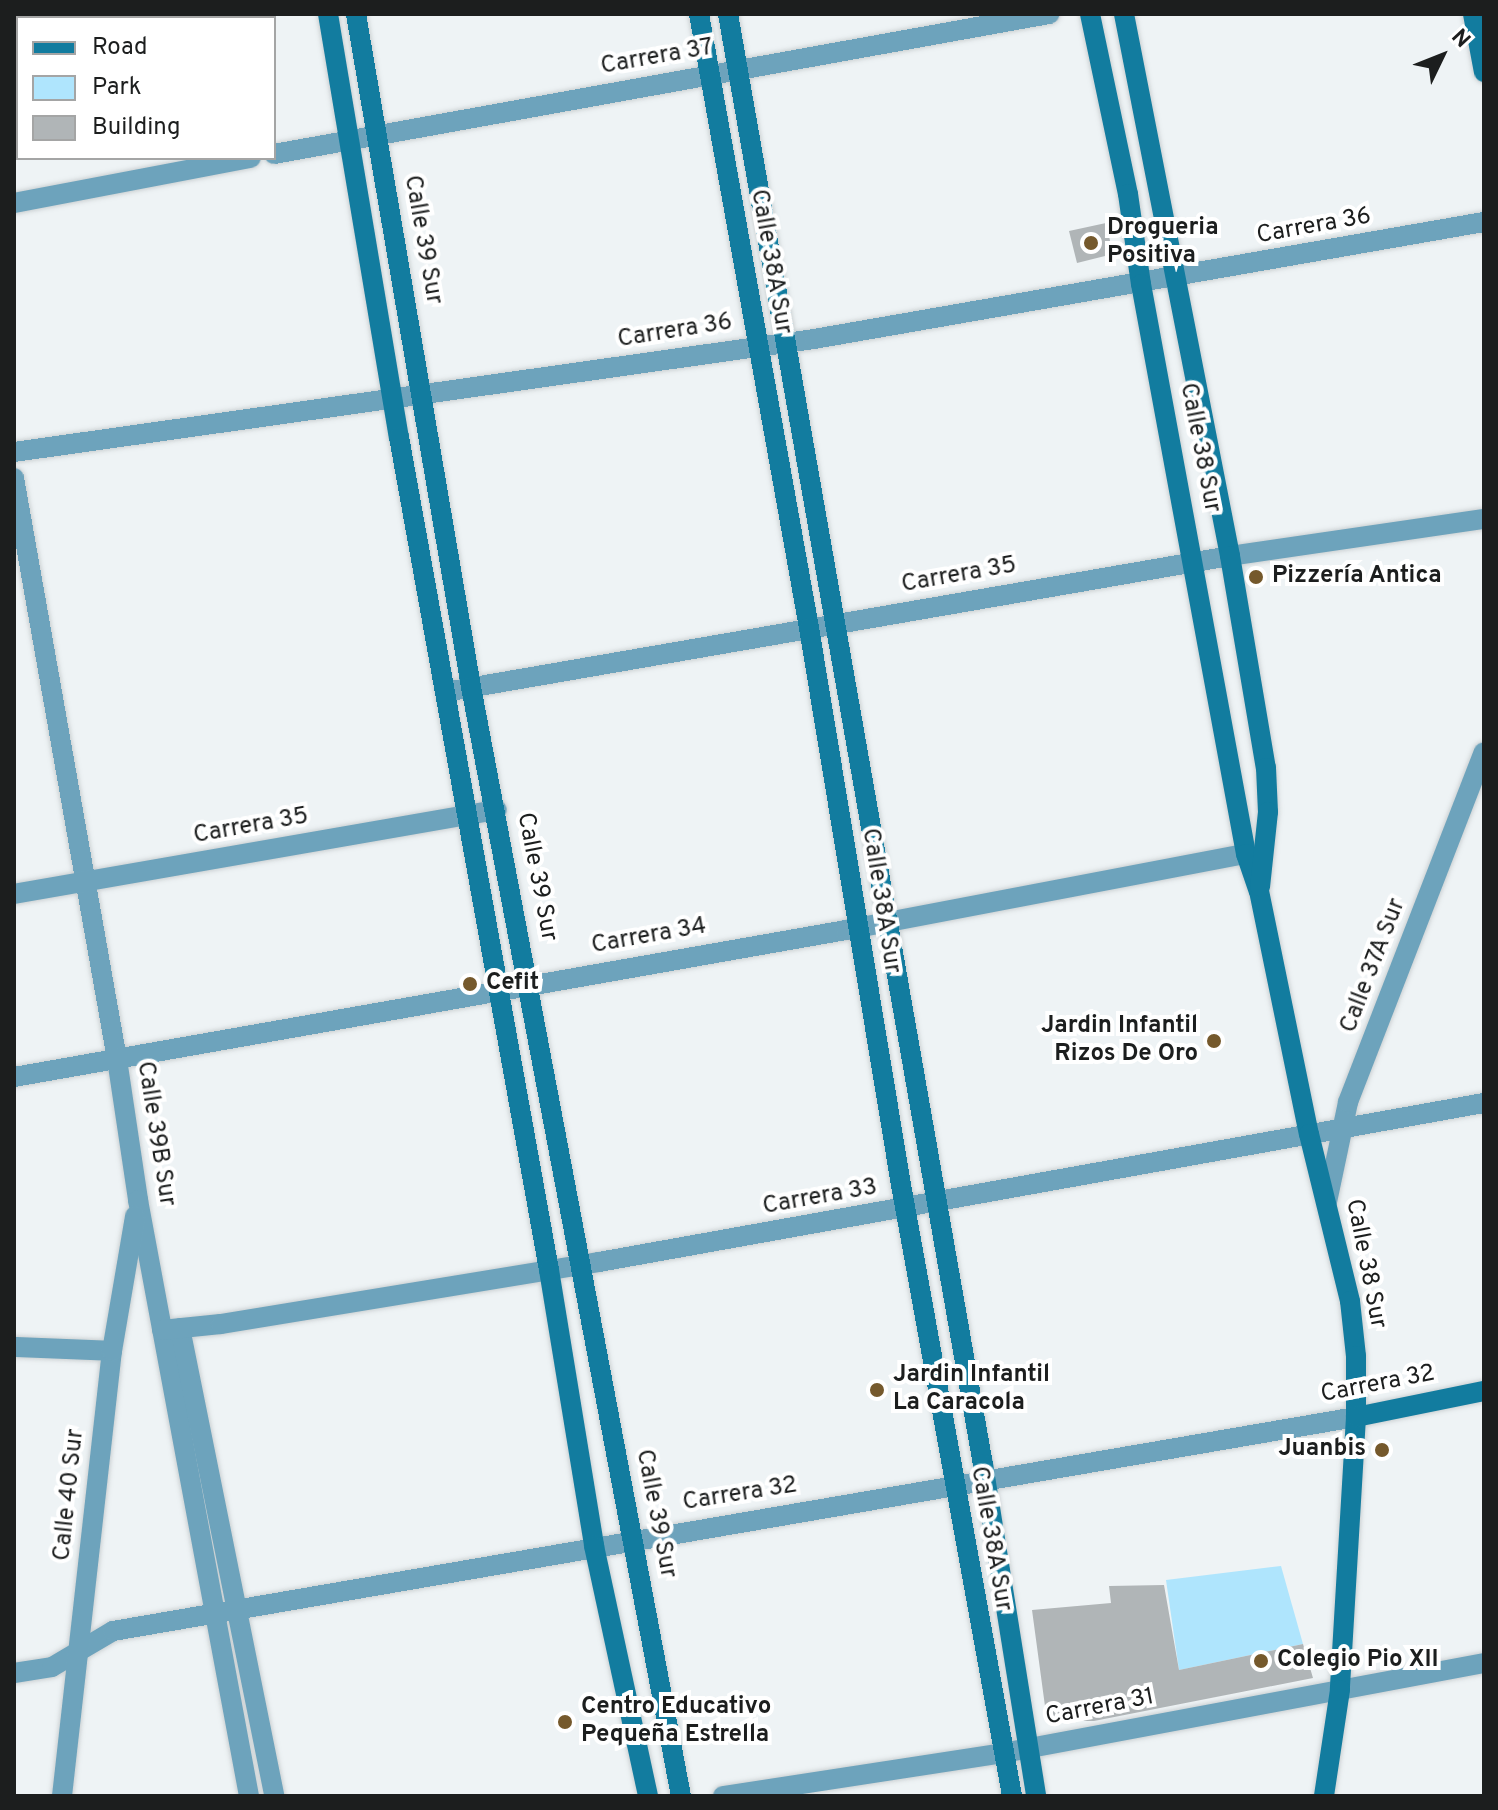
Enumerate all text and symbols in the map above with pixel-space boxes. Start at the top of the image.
legend [16,16,276,160]
north arrow [1402,16,1482,96]
text: N [1445,24,1475,54]
text: Road [92,33,148,63]
street label: Carrera 37 [599,34,715,82]
text: Park [92,73,142,103]
text: Building [92,113,181,143]
street label: Calle 39 Sur [396,173,448,307]
street label: Calle 38A Sur [743,187,797,337]
street label: Carrera 36 [1255,203,1373,251]
place label: Drogueria Positiva [1107,215,1219,271]
marker: Drogueria Positiva [1082,234,1100,252]
street label: Carrera 36 [616,309,734,355]
street label: Calle 38 Sur [1172,381,1226,515]
street label: Carrera 35 [899,552,1019,600]
place label: Pizzería Antica [1272,563,1443,591]
marker: Pizzería Antica [1247,568,1265,586]
street label: Carrera 35 [191,803,311,851]
street label: Calle 39 Sur [509,810,563,944]
street label: Calle 38A Sur [854,826,906,976]
street label: Calle 37A Sur [1335,894,1413,1038]
street label: Carrera 34 [589,913,709,961]
place label: Cefit [486,970,539,998]
marker: Cefit [461,975,479,993]
place label: Jardin Infantil Rizos De Oro [1041,1013,1198,1069]
marker: Jardin Infantil Rizos De Oro [1205,1032,1223,1050]
street label: Calle 39B Sur [129,1059,181,1209]
street label: Carrera 33 [761,1174,879,1222]
street label: Calle 38 Sur [1338,1197,1392,1331]
street label: Carrera 32 [1319,1360,1437,1410]
place label: Jardin Infantil La Caracola [893,1362,1050,1418]
marker: Jardin Infantil La Caracola [868,1381,886,1399]
street label: Calle 40 Sur [49,1428,91,1562]
place label: Juanbis [1278,1436,1366,1464]
marker: Juanbis [1373,1441,1391,1459]
street label: Calle 39 Sur [628,1447,682,1581]
street label: Calle 38A Sur [963,1464,1017,1614]
street label: Carrera 32 [681,1472,799,1518]
place label: Colegio Pio XII [1277,1647,1439,1675]
marker: Colegio Pio XII [1252,1652,1270,1670]
street label: Carrera 31 [1043,1683,1157,1733]
place label: Centro Educativo Pequeña Estrella [581,1694,771,1750]
marker: Centro Educativo Pequeña Estrella [556,1713,574,1731]

